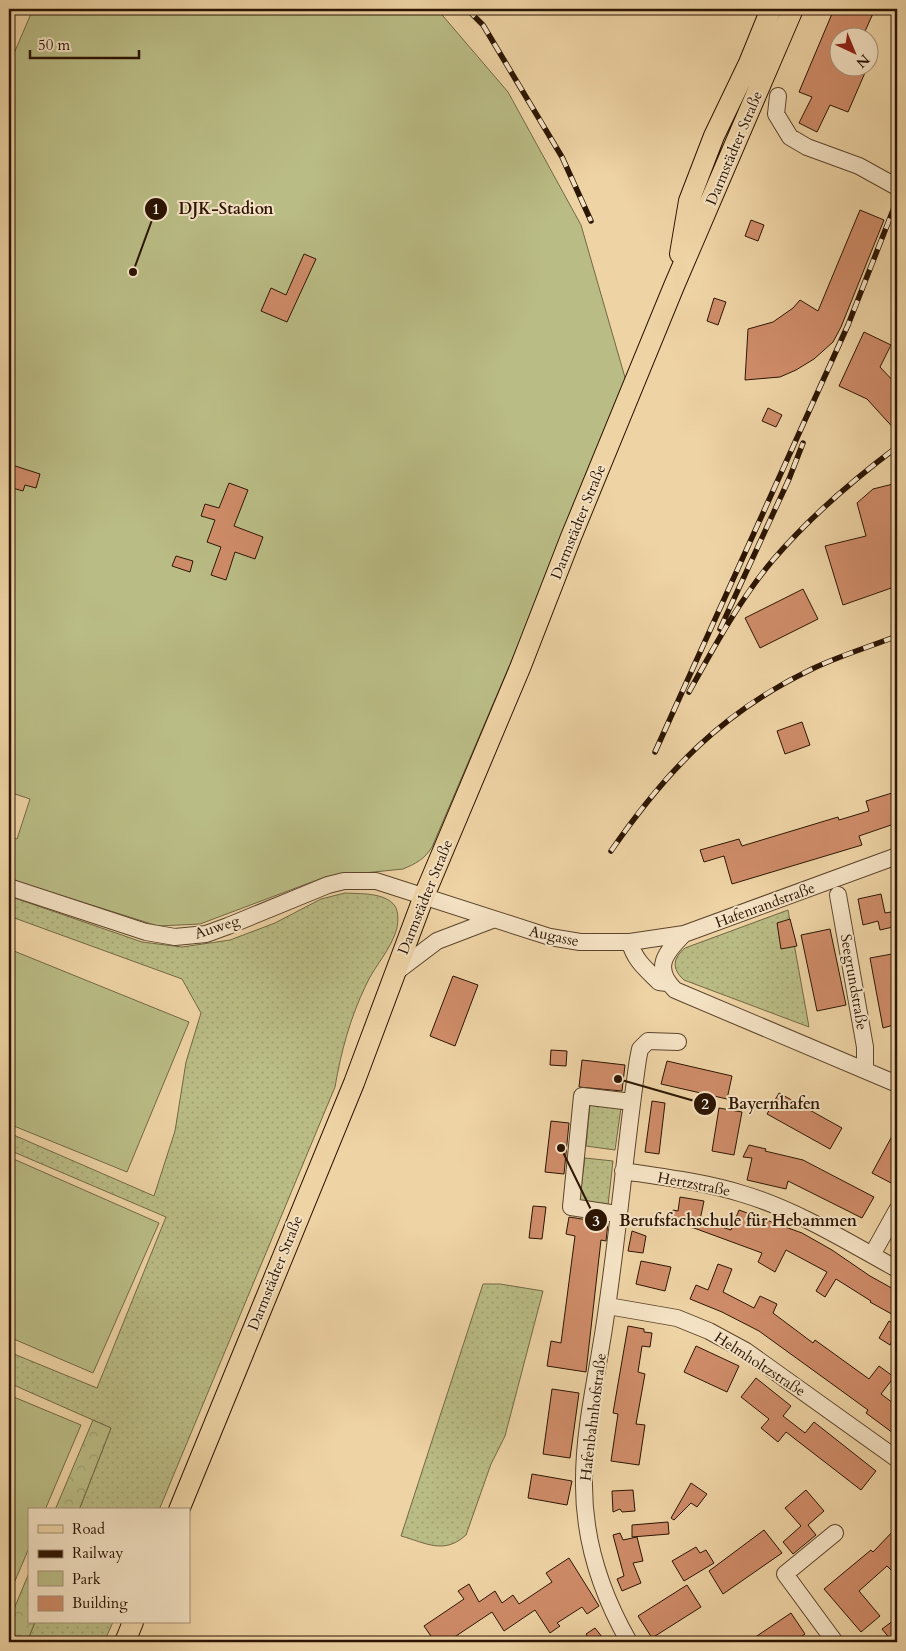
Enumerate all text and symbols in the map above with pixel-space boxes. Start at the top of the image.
scale bar [30,28,139,60]
north arrow [828,28,878,78]
text: 50 m [38,35,70,55]
text: N [852,50,874,72]
street label: Darmstädter Straße [701,88,767,208]
callout: DJK-Stadion [143,193,284,224]
text: DJK-Stadion [178,198,274,220]
text: 1 [152,199,160,219]
street label: Darmstädter Straße [546,461,610,582]
street label: Darmstädter Straße [393,836,457,957]
street label: Hafenrandstraße [712,878,818,932]
street label: Auweg [192,910,243,944]
street label: Augasse [527,921,581,951]
street label: Seegrundstraße [836,932,872,1032]
callout: Bayernhafen [693,1088,830,1119]
text: Bayernhafen [728,1093,821,1115]
text: 2 [701,1094,709,1114]
street label: Hertzstraße [656,1167,732,1201]
callout: Berufsfachschule für Hebammen [584,1205,867,1236]
text: Berufsfachschule für Hebammen [619,1210,858,1232]
text: 3 [592,1211,600,1231]
street label: Darmstädter Straße [243,1212,307,1333]
street label: Helmholtzstraße [711,1327,810,1401]
street label: Hafenbahnhofstraße [575,1352,611,1482]
legend [28,1508,190,1624]
text: Road [72,1519,105,1539]
text: Railway [72,1543,123,1563]
text: Park [72,1569,101,1589]
text: Building [72,1593,128,1613]

